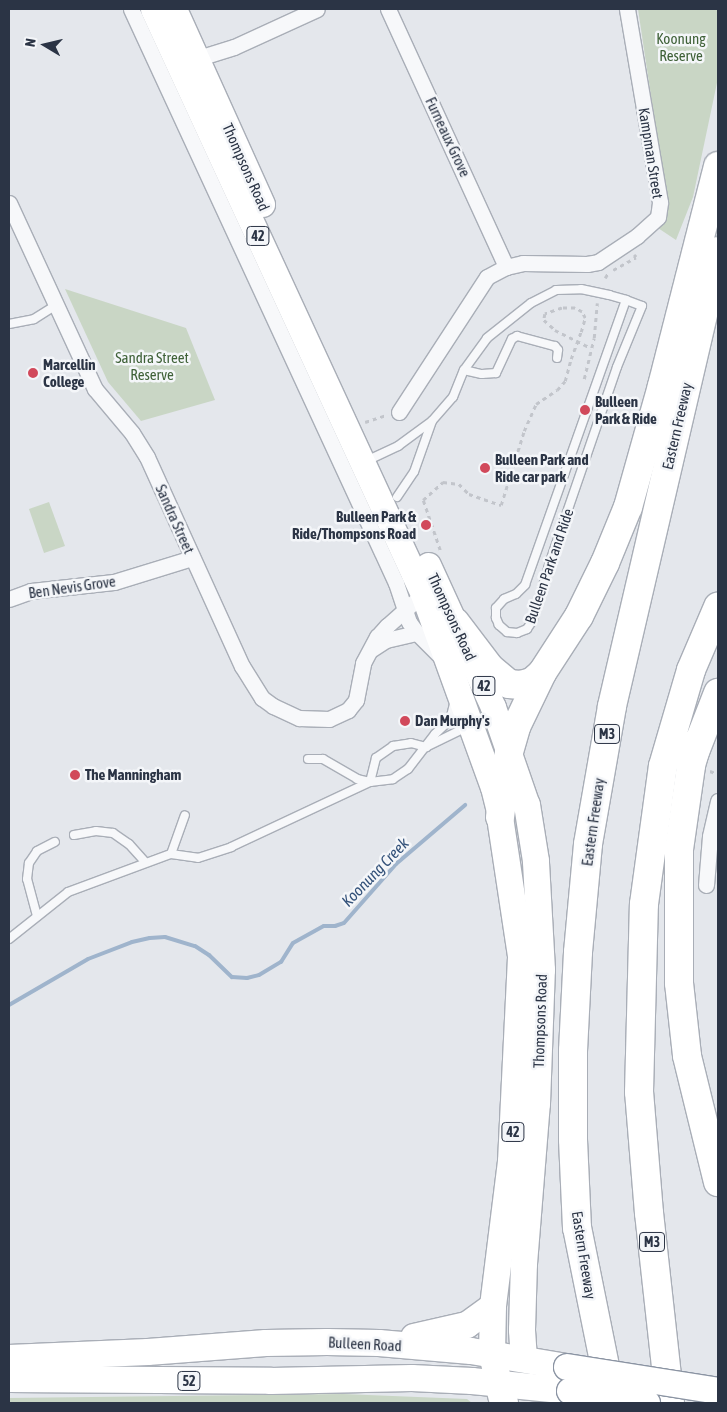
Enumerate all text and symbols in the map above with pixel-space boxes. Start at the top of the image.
north arrow [20,20,70,70]
park label: Koonung Reserve [656,29,706,64]
text: N [22,37,39,48]
street label: Furneaux Grove [422,94,474,180]
street label: Kampman Street [635,106,667,200]
street label: Thompsons Road [219,120,273,214]
road number: 42 [246,225,270,248]
park label: Sandra Street Reserve [115,348,189,383]
place label: Marcellin College [43,355,95,390]
marker: Marcellin College [27,367,39,379]
street label: Eastern Freeway [658,381,696,471]
place label: Bulleen Park & Ride [595,392,657,427]
marker: Bulleen Park & Ride [579,404,591,416]
place label: Bulleen Park and Ride car park [495,450,588,485]
marker: Bulleen Park and Ride car park [479,462,491,474]
street label: Sandra Street [152,482,198,556]
street label: Bulleen Park and Ride [521,506,577,626]
place label: Bulleen Park & Ride/Thompsons Road [292,507,416,542]
marker: Bulleen Park & Ride/Thompsons Road [420,519,432,531]
street label: Thompsons Road [424,571,480,663]
street label: Ben Nevis Grove [27,572,117,602]
road number: 42 [472,674,496,698]
place label: Dan Murphy's [415,712,490,730]
marker: Dan Murphy's [399,715,411,727]
road number: M3 [593,722,621,746]
place label: The Manningham [85,766,181,784]
marker: The Manningham [69,769,81,781]
street label: Eastern Freeway [578,777,608,867]
water label: Koonung Creek [337,834,413,910]
street label: Thompsons Road [529,974,551,1068]
road number: 42 [500,1120,526,1144]
street label: Eastern Freeway [568,1210,600,1300]
road number: M3 [638,1230,666,1254]
street label: Bulleen Road [328,1333,402,1355]
road number: 52 [176,1370,202,1392]

